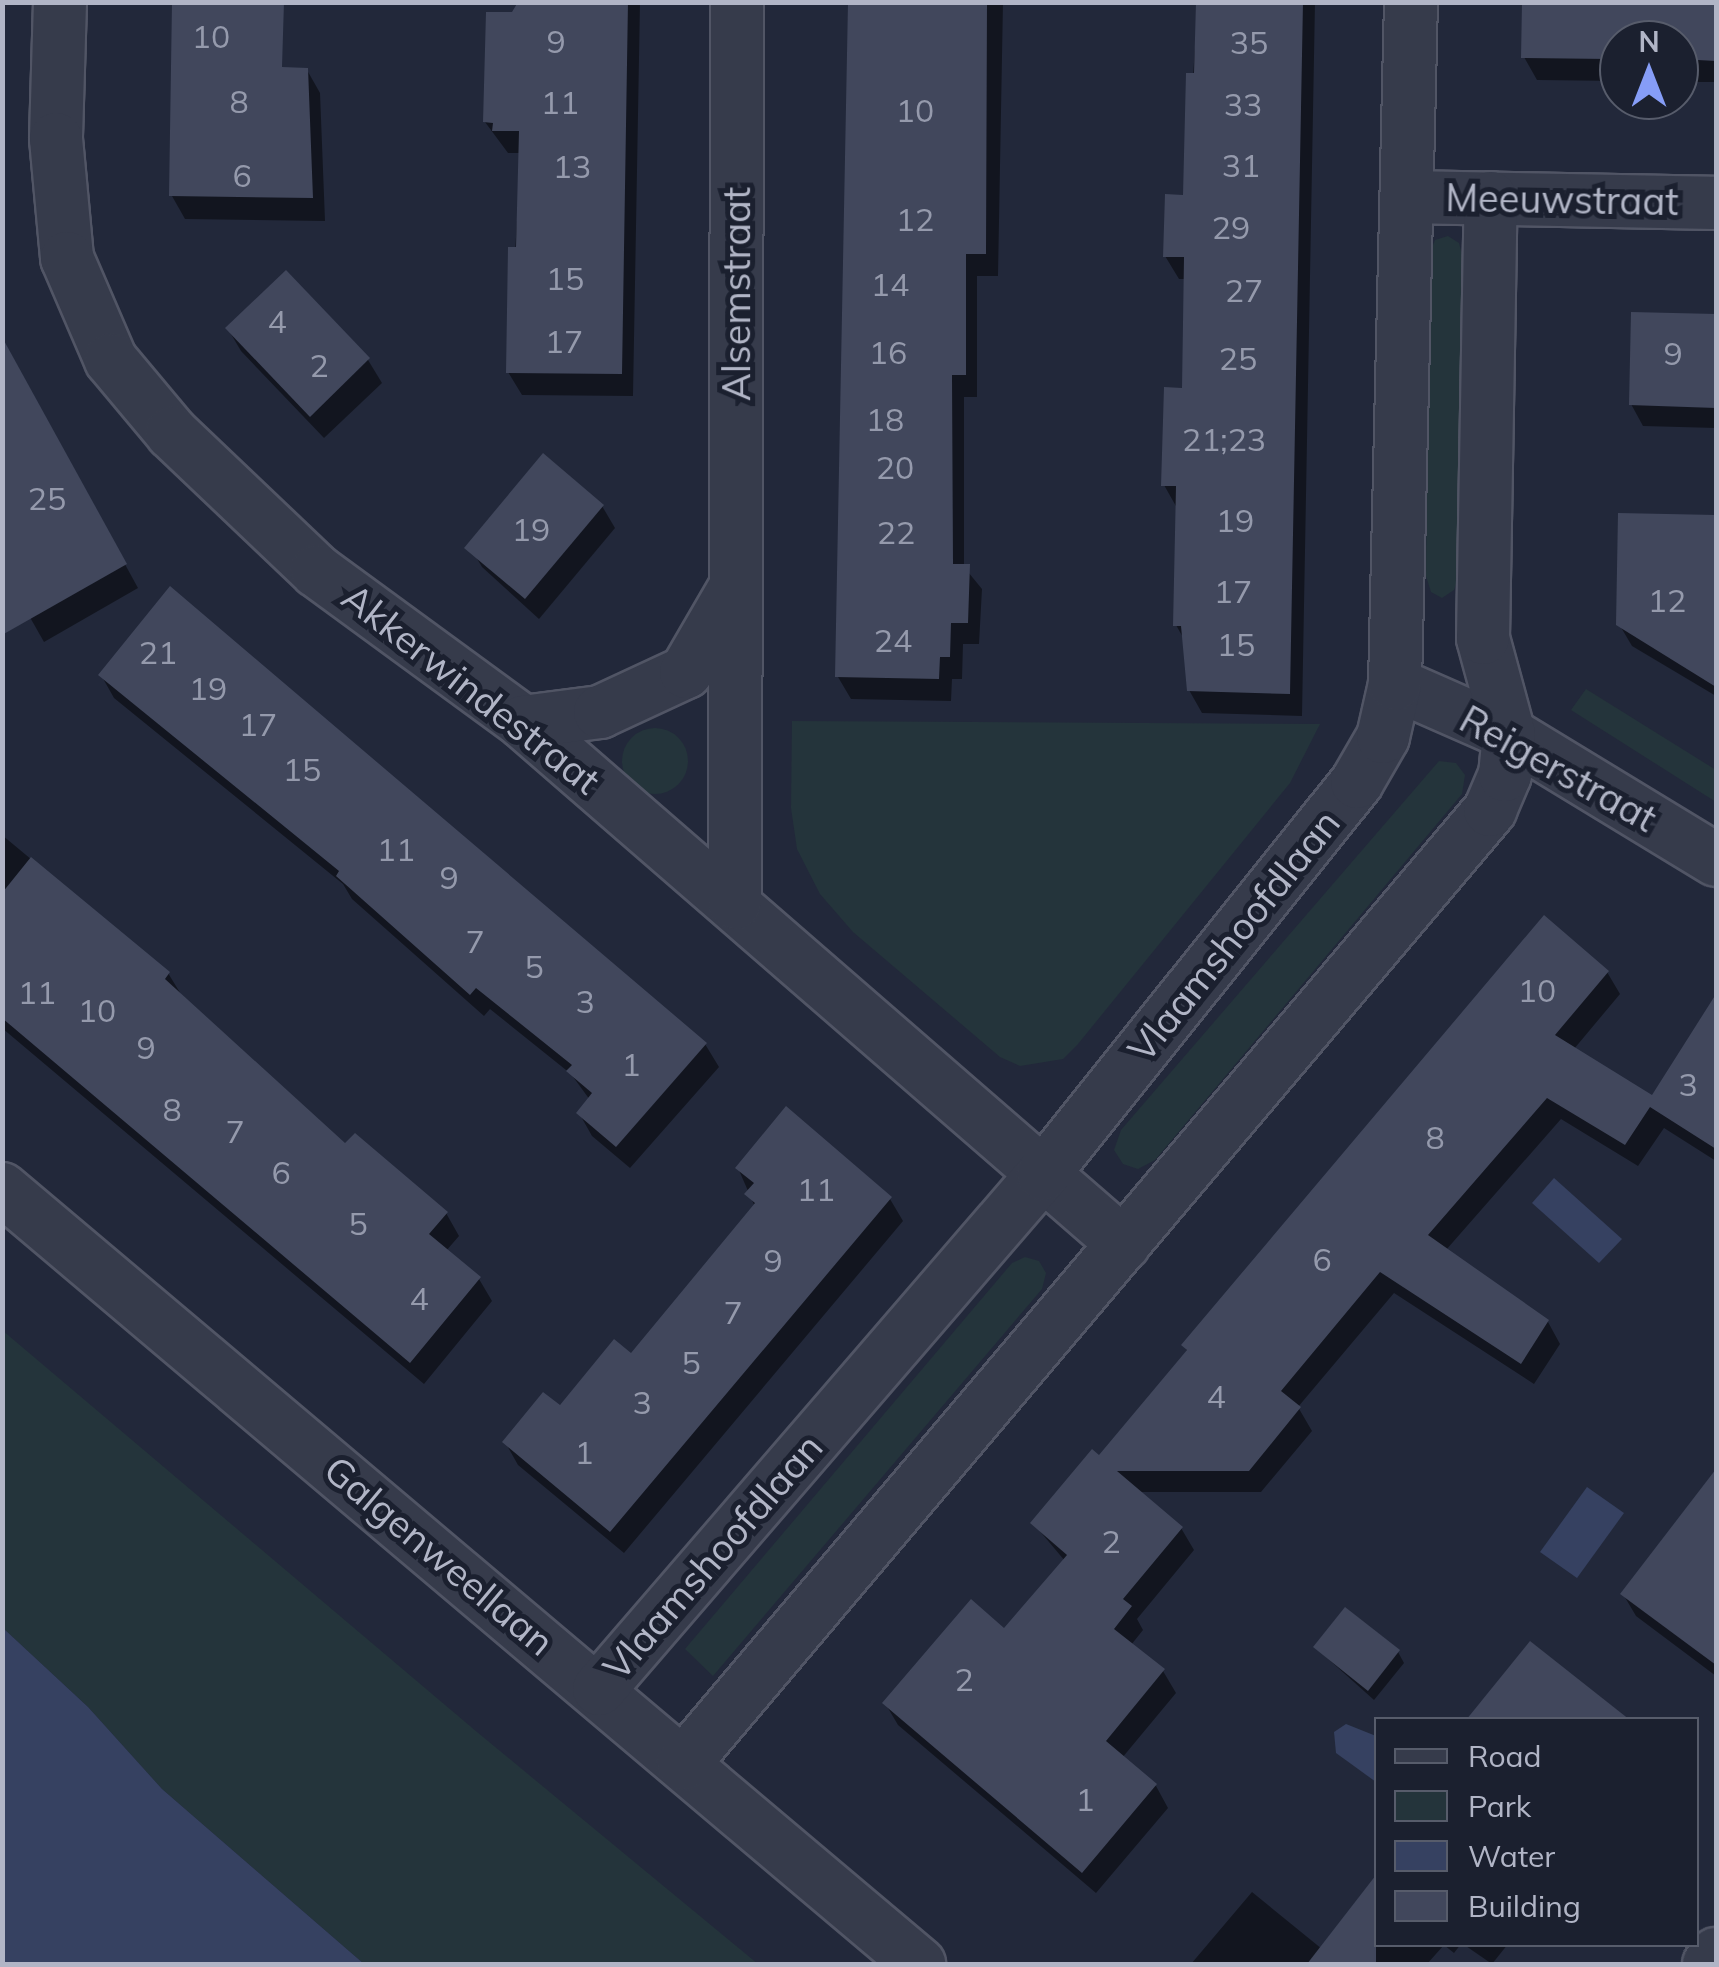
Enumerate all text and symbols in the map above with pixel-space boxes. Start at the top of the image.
house number: 10 [192,17,230,55]
north arrow [1599,20,1699,120]
house number: 9 [546,22,566,60]
house number: 35 [1230,23,1268,61]
text: N [1638,24,1660,59]
house number: 8 [229,82,249,120]
house number: 11 [541,83,579,121]
house number: 33 [1224,85,1262,123]
house number: 10 [896,91,934,129]
house number: 31 [1222,146,1260,184]
house number: 13 [553,147,591,185]
house number: 6 [232,156,252,194]
street label: Meeuwstraat [1445,175,1679,225]
street label: Alsemstraat [714,187,760,401]
house number: 12 [896,200,934,238]
house number: 29 [1212,208,1250,246]
house number: 15 [546,259,584,297]
house number: 14 [871,265,909,303]
house number: 27 [1225,271,1263,309]
house number: 4 [267,302,287,340]
house number: 17 [545,322,583,360]
house number: 16 [869,333,907,371]
house number: 9 [1663,334,1683,372]
house number: 25 [1219,339,1257,377]
house number: 2 [309,346,329,384]
house number: 18 [866,400,904,438]
house number: 21;23 [1182,420,1266,458]
house number: 20 [876,448,914,486]
house number: 25 [28,479,66,517]
house number: 19 [1216,501,1254,539]
house number: 19 [512,510,550,548]
house number: 22 [877,513,915,551]
house number: 17 [1214,572,1252,610]
street label: Akkerwindestraat [333,574,609,804]
house number: 12 [1648,581,1686,619]
house number: 24 [874,621,912,659]
house number: 15 [1217,625,1255,663]
house number: 21 [139,633,177,671]
house number: 19 [189,669,227,707]
street label: Reigerstraat [1452,696,1664,842]
house number: 17 [239,705,277,743]
house number: 15 [283,750,321,788]
street label: Vlaamshoofdlaan [1118,801,1350,1071]
house number: 11 [377,830,415,868]
house number: 9 [439,858,459,896]
house number: 7 [465,922,485,960]
house number: 5 [524,947,544,985]
house number: 10 [1518,971,1556,1009]
house number: 11 [18,973,56,1011]
house number: 3 [575,982,595,1020]
house number: 10 [78,991,116,1029]
house number: 9 [136,1028,156,1066]
house number: 1 [621,1045,641,1083]
house number: 3 [1678,1065,1698,1103]
house number: 8 [162,1090,182,1128]
house number: 7 [225,1112,245,1150]
house number: 8 [1425,1118,1445,1156]
house number: 6 [271,1153,291,1191]
house number: 11 [797,1170,835,1208]
house number: 5 [348,1204,368,1242]
house number: 6 [1312,1240,1332,1278]
house number: 9 [763,1241,783,1279]
house number: 4 [409,1279,429,1317]
house number: 7 [723,1293,743,1331]
house number: 5 [681,1343,701,1381]
house number: 4 [1206,1377,1226,1415]
house number: 3 [632,1383,652,1421]
street label: Vlaamshoofdlaan [594,1425,832,1689]
house number: 1 [574,1433,594,1471]
street label: Galgenweellaan [315,1447,563,1665]
house number: 2 [1101,1522,1121,1560]
house number: 2 [954,1660,974,1698]
legend [1374,1717,1699,1947]
text: Road [1468,1737,1542,1775]
house number: 1 [1075,1780,1095,1818]
text: Park [1468,1787,1531,1825]
text: Water [1468,1837,1555,1875]
text: Building [1468,1887,1581,1925]

